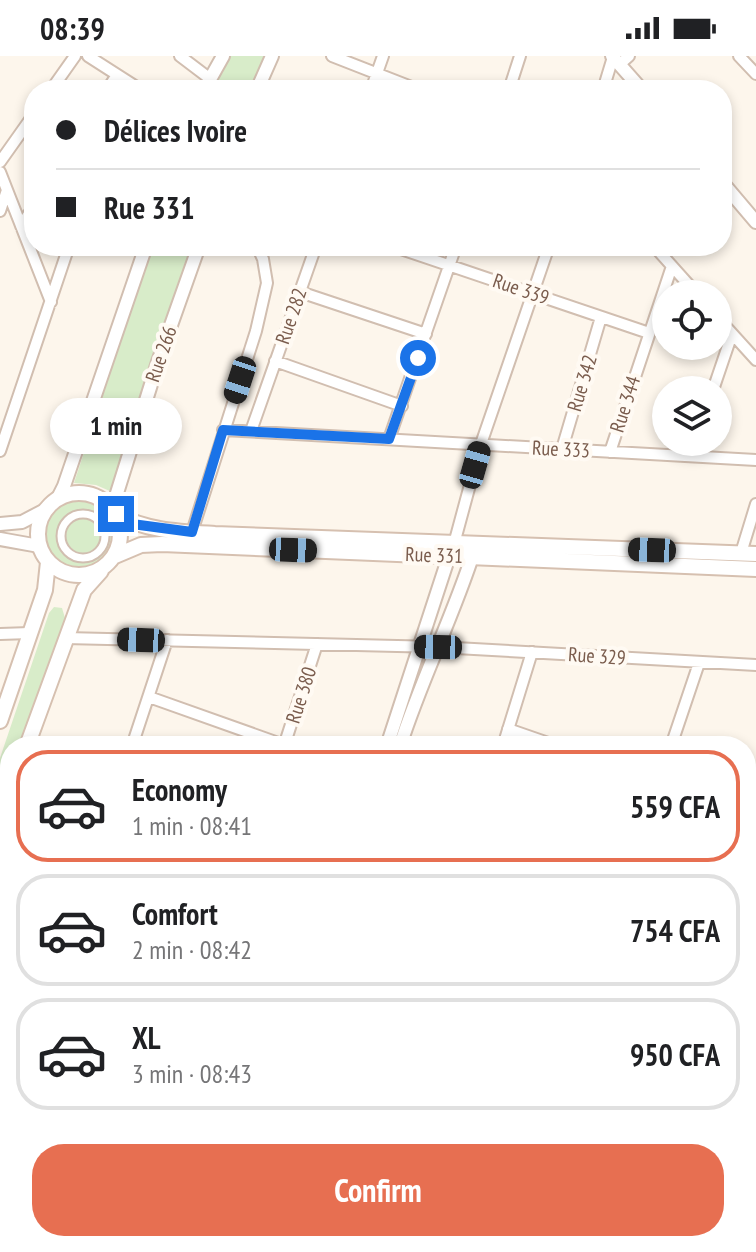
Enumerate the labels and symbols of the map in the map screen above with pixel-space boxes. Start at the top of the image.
street label: Rue 339 [489,267,553,311]
street label: Rue 282 [269,284,313,348]
street label: Rue 266 [139,322,183,386]
route start [400,340,436,376]
street label: Rue 342 [561,352,603,414]
car [221,353,259,407]
street label: Rue 344 [604,373,646,435]
callout: 1 min [50,398,182,454]
street label: Rue 333 [531,435,591,463]
car [457,439,493,491]
route end [98,496,134,532]
car [269,537,317,563]
car [628,537,676,563]
street label: Rue 331 [405,541,463,569]
car [117,627,165,653]
car [414,635,462,659]
street label: Rue 329 [567,641,627,671]
street label: Rue 380 [280,664,322,726]

